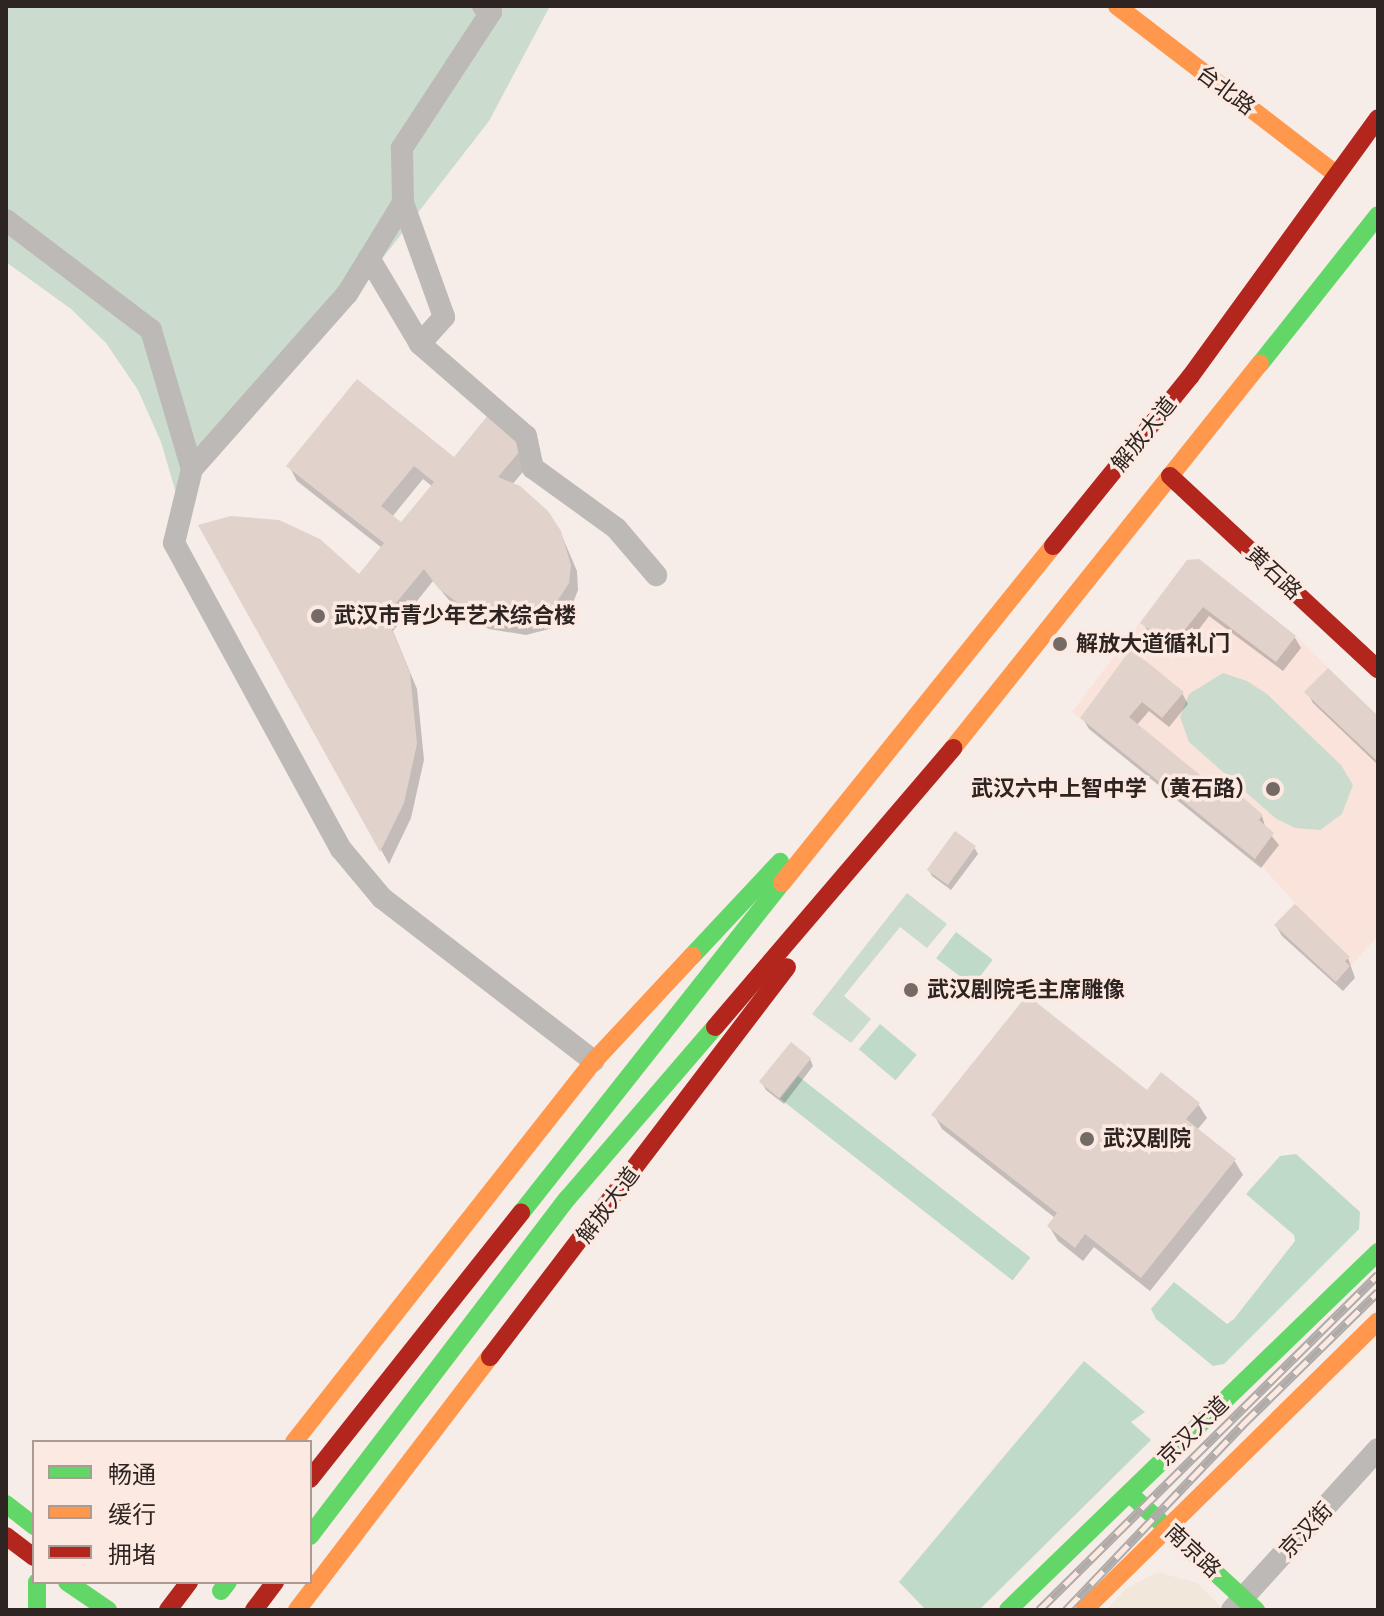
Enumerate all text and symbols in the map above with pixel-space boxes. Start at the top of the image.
street label: 台北路 [1192,60,1260,120]
street label: 解放大道 [1106,391,1182,477]
street label: 黄石路 [1241,541,1307,605]
place label: 武汉市青少年艺术综合楼 [334,603,576,629]
marker: 武汉市青少年艺术综合楼 [309,607,327,625]
place label: 解放大道循礼门 [1076,631,1230,657]
marker: 解放大道循礼门 [1051,635,1069,653]
place label: 武汉六中上智中学（黄石路） [971,776,1257,802]
marker: 武汉六中上智中学（黄石路） [1264,780,1282,798]
place label: 武汉剧院毛主席雕像 [927,977,1125,1003]
marker: 武汉剧院毛主席雕像 [902,981,920,999]
place label: 武汉剧院 [1103,1126,1191,1152]
marker: 武汉剧院 [1078,1130,1096,1148]
street label: 解放大道 [571,1162,645,1248]
street label: 京汉大道 [1152,1391,1234,1471]
legend [32,1440,312,1584]
text: 畅通 [108,1460,156,1489]
street label: 京汉街 [1274,1497,1338,1563]
text: 缓行 [108,1500,156,1529]
street label: 南京路 [1160,1519,1226,1583]
text: 拥堵 [108,1540,156,1569]

